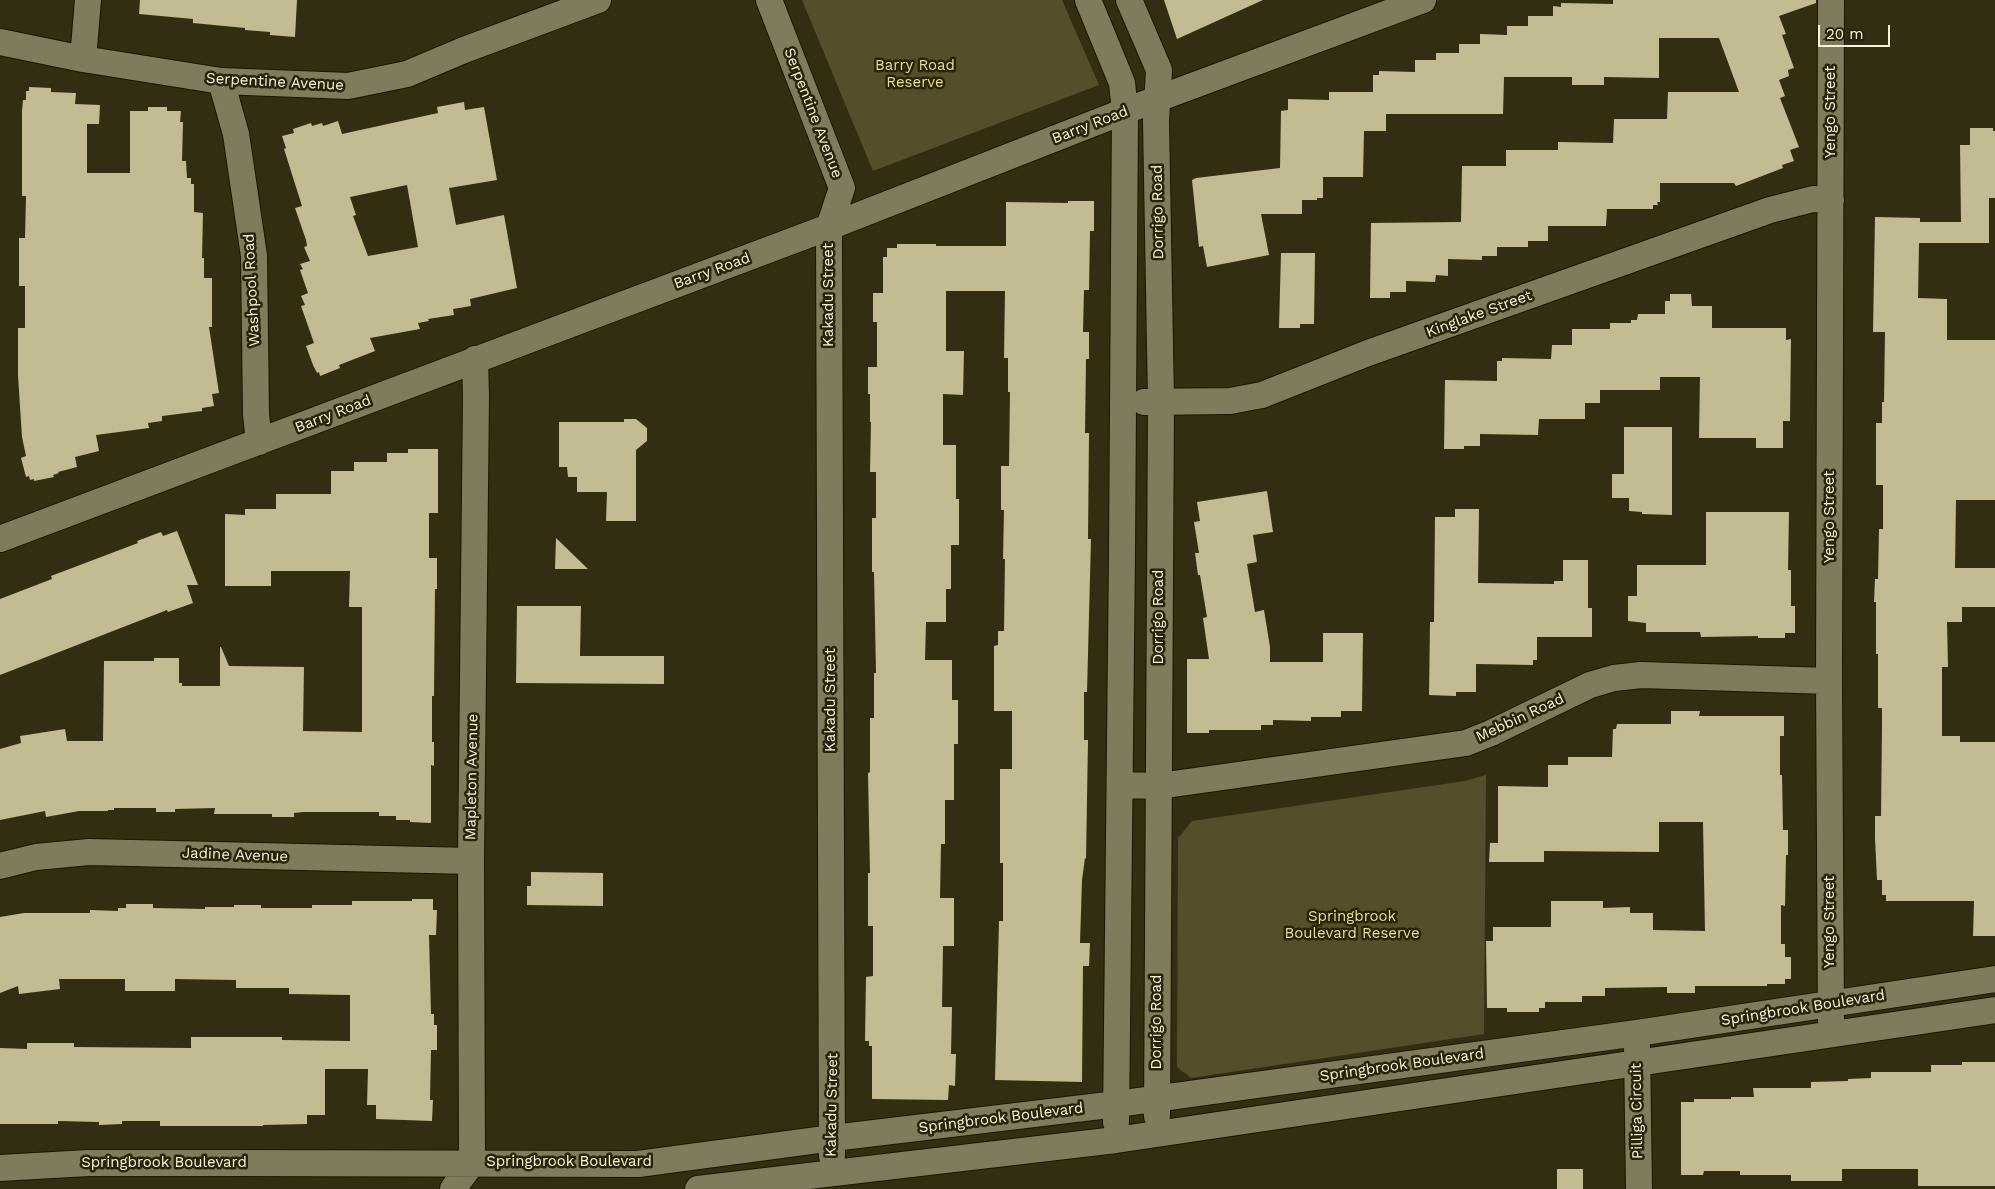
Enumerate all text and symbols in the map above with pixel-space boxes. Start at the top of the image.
scale bar [1820,15,1892,47]
text: 20 m [1826,25,1864,43]
street label: Serpentine Avenue [780,45,846,181]
park label: Barry Road Reserve [875,57,955,92]
street label: Yengo Street [1822,66,1840,158]
street label: Serpentine Avenue [206,69,344,95]
street label: Barry Road [1049,102,1131,148]
street label: Dorrigo Road [1148,164,1168,260]
street label: Washpool Road [240,233,264,347]
street label: Kakadu Street [820,243,838,347]
street label: Barry Road [671,249,753,293]
street label: Kinglake Street [1424,287,1534,341]
street label: Barry Road [292,391,374,437]
street label: Yengo Street [1821,471,1839,563]
street label: Dorrigo Road [1150,570,1168,664]
street label: Kakadu Street [822,648,840,752]
street label: Mebbin Road [1473,690,1567,746]
street label: Mapleton Avenue [462,714,482,840]
street label: Jadine Avenue [182,844,288,866]
street label: Yengo Street [1821,876,1839,968]
park label: Springbrook Boulevard Reserve [1284,908,1420,943]
street label: Dorrigo Road [1148,975,1166,1069]
street label: Springbrook Boulevard [1720,986,1886,1030]
street label: Springbrook Boulevard [1319,1045,1485,1085]
street label: Kakadu Street [822,1053,842,1157]
street label: Pilliga Circuit [1627,1063,1647,1159]
street label: Springbrook Boulevard [918,1099,1084,1137]
street label: Springbrook Boulevard [486,1153,652,1171]
street label: Springbrook Boulevard [81,1154,247,1172]

